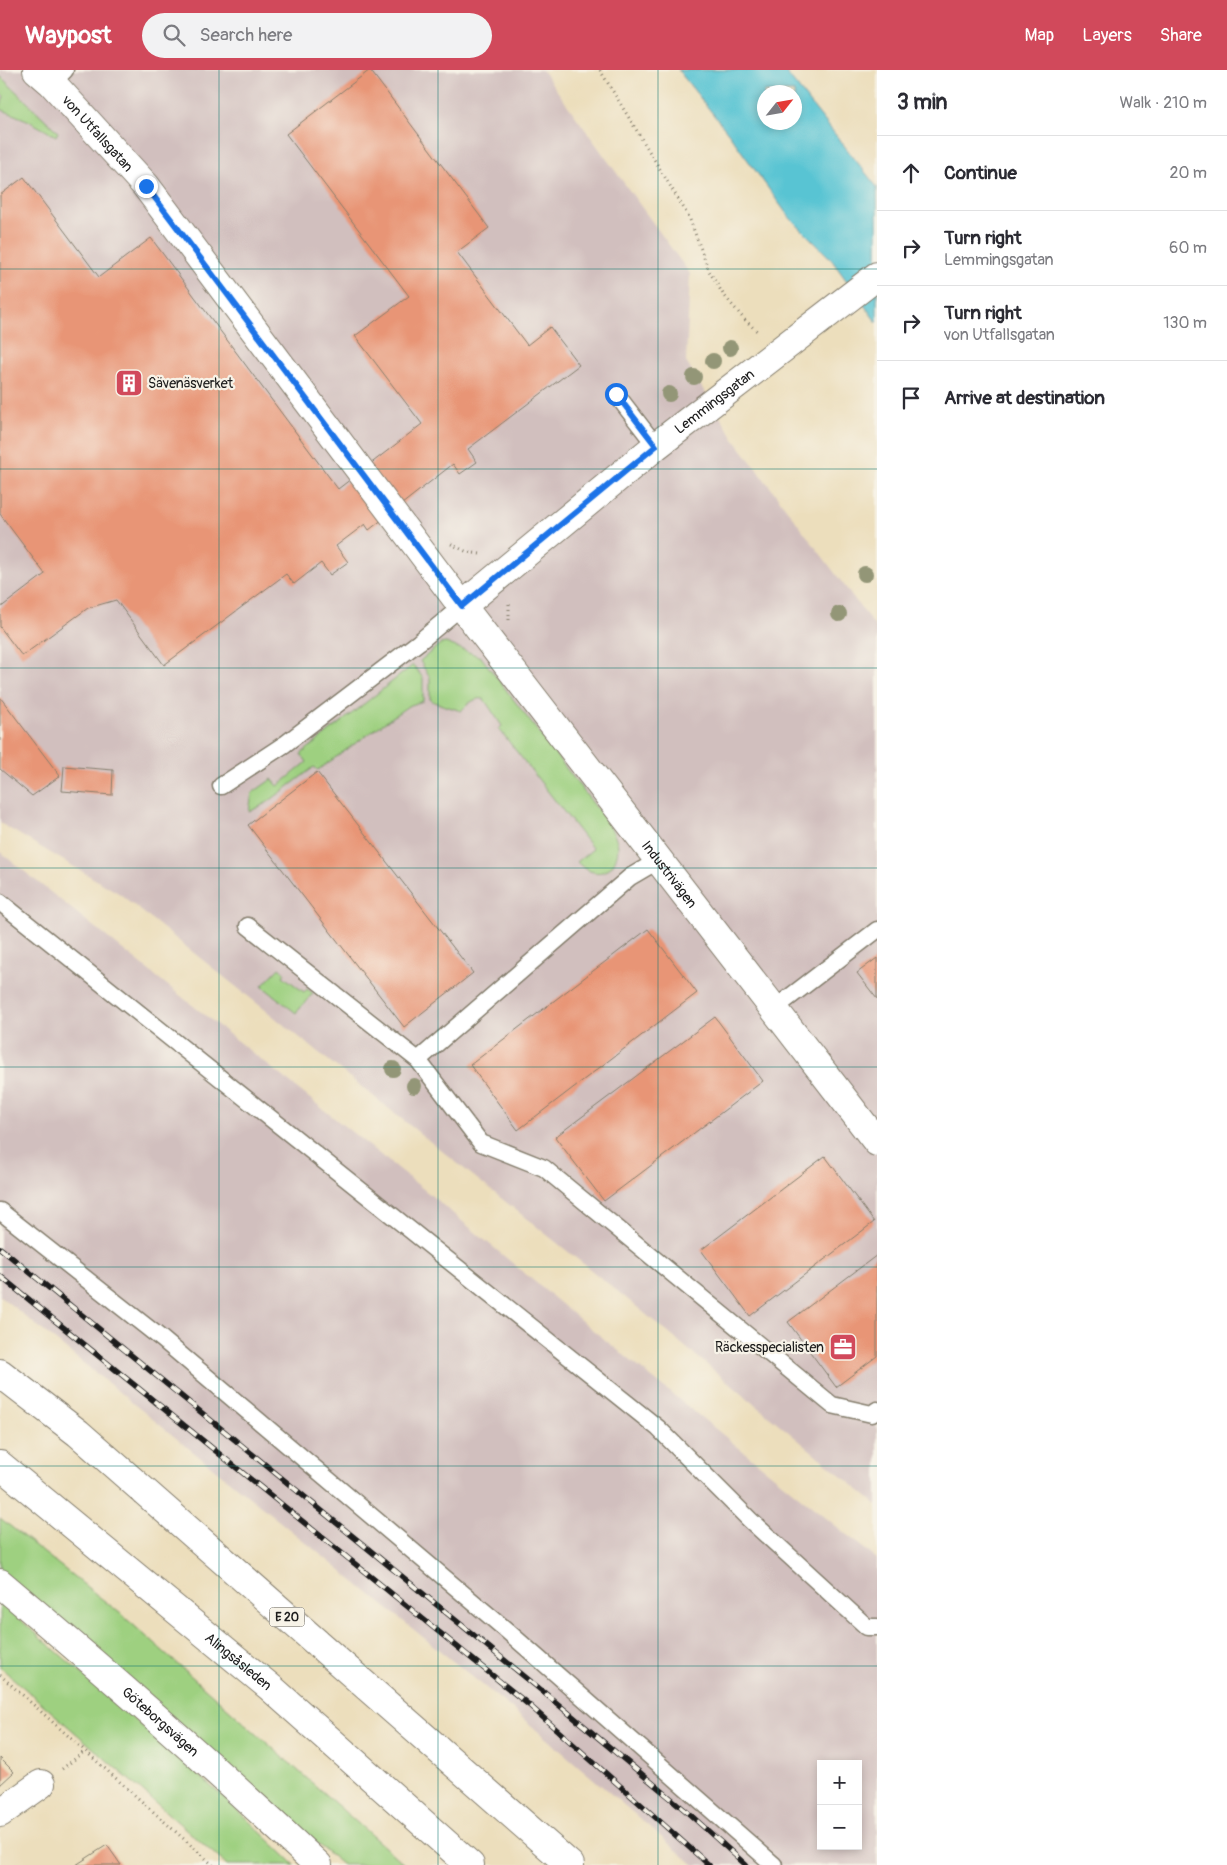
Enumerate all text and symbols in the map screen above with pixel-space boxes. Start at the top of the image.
search box [142,13,492,58]
text: Waypost [25,21,112,50]
icon: search [160,21,188,49]
text: Search here [200,23,292,47]
text: Map [1025,24,1054,47]
text: Layers [1082,24,1132,47]
text: Share [1160,24,1202,47]
north arrow [757,85,802,130]
text: 3 min [897,89,947,116]
street label: von Utfallsgatan [58,91,137,175]
text: Walk · 210 m [1119,93,1207,113]
icon: ahead [897,159,925,187]
text: Continue [944,161,1017,185]
text: 20 m [1169,163,1207,183]
route end [135,175,158,198]
text: Turn right [944,226,1022,250]
icon: right [897,234,925,262]
text: 60 m [1169,238,1207,258]
text: Lemmingsgatan [944,250,1054,270]
text: Turn right [944,301,1022,325]
icon: right [897,309,925,337]
text: 130 m [1163,313,1207,333]
text: von Utfallsgatan [944,325,1055,345]
street label: Lemmingsgatan [671,365,758,437]
building icon: Sävenäsverket [114,368,144,398]
place label: Sävenäsverket [148,375,234,392]
route start [605,383,628,406]
icon: arrive [897,384,925,412]
text: Arrive at destination [944,386,1105,410]
street label: Industrivägen [638,837,701,911]
office icon: Räckesspecialisten [828,1332,858,1362]
place label: Räckesspecialisten [715,1339,824,1356]
road number: E 20 [270,1608,304,1626]
street label: Alingsåsleden [202,1629,275,1694]
street label: Göteborgsvägen [119,1683,202,1760]
map controls [817,1760,862,1850]
button: + [817,1760,862,1805]
button: − [817,1805,862,1850]

